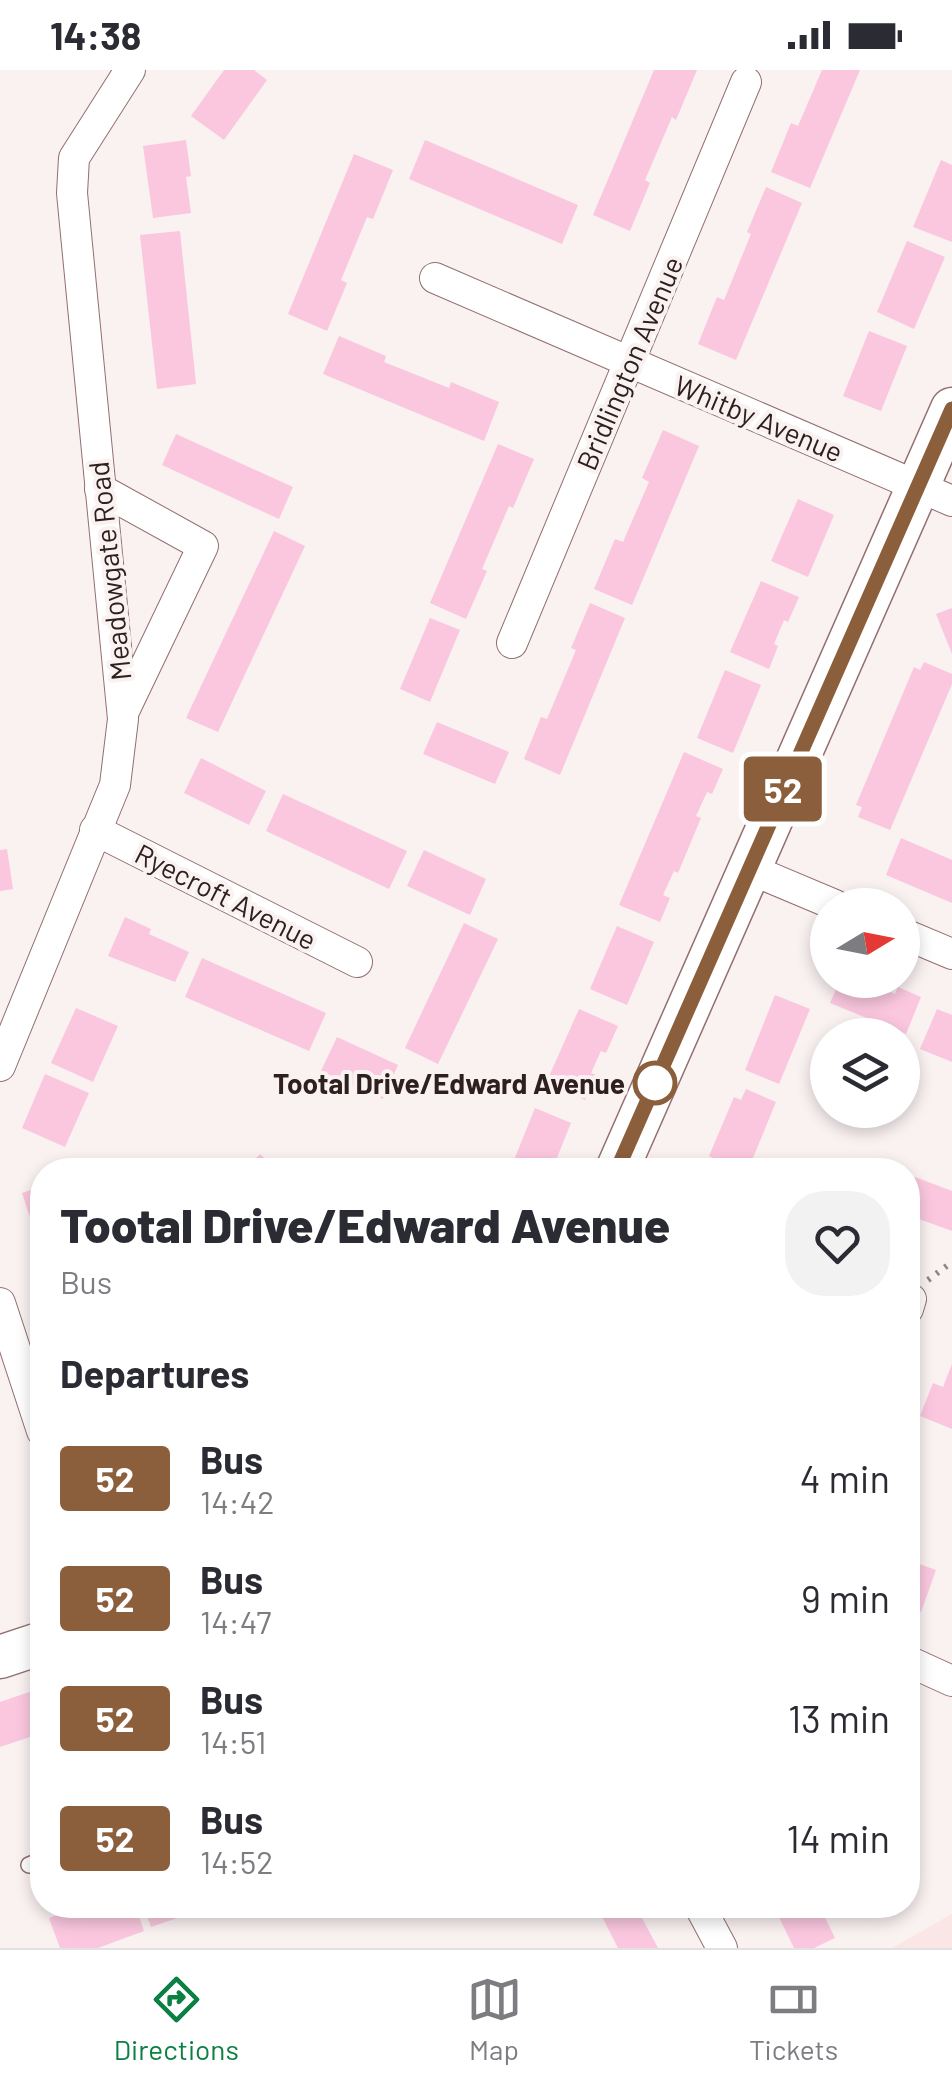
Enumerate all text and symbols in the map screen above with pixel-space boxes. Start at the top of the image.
text: 14:38 [50,12,141,58]
street label: Bridlington Avenue [569,251,689,475]
street label: Whitby Avenue [670,367,848,469]
street label: Meadowgate Road [81,460,137,682]
line badge: 52 [738,756,828,822]
text: 52 [764,768,802,810]
street label: Ryecroft Avenue [130,836,322,956]
north arrow [810,888,920,998]
map controls [810,888,920,1128]
button: layers [810,1018,920,1128]
marker: Tootal Drive/Edward Avenue [634,1062,676,1104]
place label: Tootal Drive/Edward Avenue [273,1066,625,1100]
button: heart [785,1191,890,1296]
text: Tootal Drive/Edward Avenue [60,1195,670,1253]
text: Bus [60,1262,112,1300]
text: Departures [60,1350,249,1396]
text: Bus [200,1436,263,1482]
text: 4 min [800,1455,890,1501]
text: 52 [96,1457,134,1499]
text: 14:42 [200,1482,274,1520]
text: Bus [200,1556,263,1602]
text: 9 min [801,1575,890,1621]
text: 52 [96,1577,134,1619]
text: 14:47 [200,1602,272,1640]
text: Bus [200,1676,263,1722]
text: 13 min [788,1695,890,1741]
text: 52 [96,1697,134,1739]
text: 14:51 [200,1722,266,1760]
text: Bus [200,1796,263,1842]
text: 14 min [787,1815,890,1861]
text: 52 [96,1817,134,1859]
text: 14:52 [200,1842,273,1880]
tab: Directions [114,1972,239,2066]
tab: Map [467,1972,522,2066]
tab: Tickets [749,1972,838,2066]

